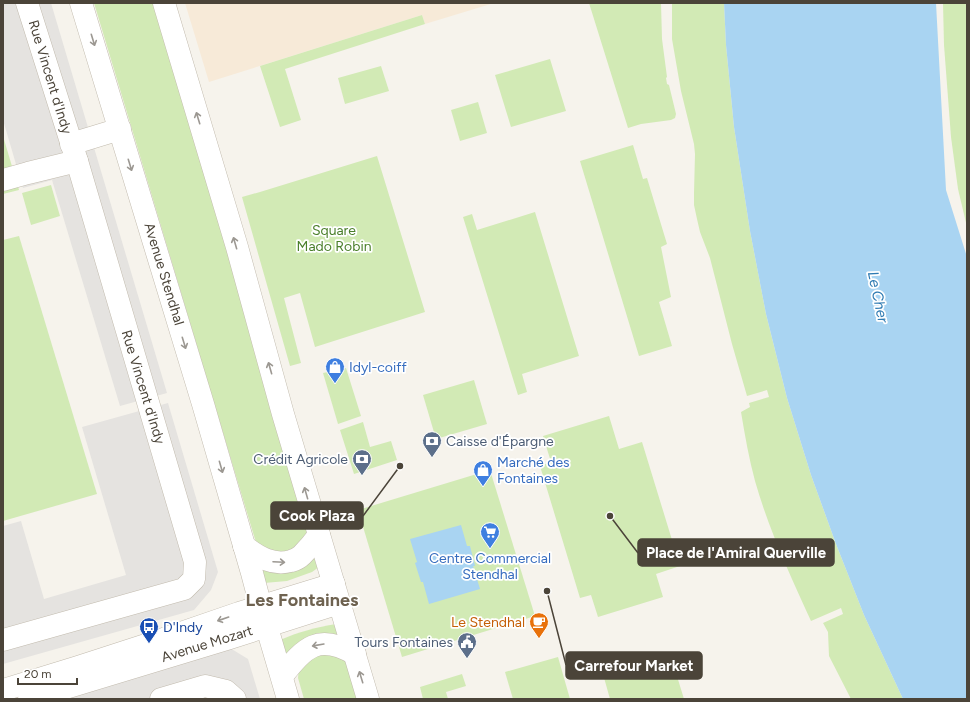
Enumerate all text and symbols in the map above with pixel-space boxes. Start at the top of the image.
street label: Rue Vincent d'Indy [25,18,76,137]
one-way arrow [90,34,97,47]
one-way arrow [194,112,201,125]
one-way arrow [127,158,134,171]
street label: Avenue Stendhal [140,221,188,327]
park label: Square Mado Robin [297,222,372,255]
one-way arrow [231,237,238,250]
water label: Le Cher [864,270,892,325]
street label: Rue Vincent d'Indy [118,328,169,447]
one-way arrow [181,336,188,349]
shop icon: Idyl-coiff [324,356,346,384]
place label: Idyl-coiff [349,359,407,376]
one-way arrow [266,362,273,375]
bank icon: Caisse d'Épargne [421,430,443,458]
place label: Caisse d'Épargne [446,433,554,450]
bank icon: Crédit Agricole [351,448,373,476]
place label: Crédit Agricole [253,451,348,468]
place label: Marché des Fontaines [497,454,570,487]
shop icon: Marché des Fontaines [472,459,494,487]
one-way arrow [218,461,225,474]
one-way arrow [302,487,309,500]
callout: Cook Plaza [271,502,363,529]
text: Cook Plaza [279,507,355,525]
supermarket icon: Centre Commercial Stendhal [479,521,501,549]
callout: Place de l'Amiral Querville [638,539,834,566]
text: Place de l'Amiral Querville [646,544,827,562]
place label: Centre Commercial Stendhal [429,550,551,583]
one-way arrow [272,558,285,565]
district label: Les Fontaines [246,589,359,611]
cafe icon: Le Stendhal [528,611,550,639]
place label: Le Stendhal [451,614,525,631]
one-way arrow [218,615,230,623]
bus stop icon: D'Indy [138,616,160,644]
place label: D'Indy [163,619,203,636]
street label: Avenue Mozart [159,622,255,666]
public building icon: Tours Fontaines [456,631,478,659]
place label: Tours Fontaines [354,634,453,651]
one-way arrow [312,642,325,650]
callout: Carrefour Market [566,652,702,679]
text: Carrefour Market [574,657,694,675]
scale bar [18,660,77,686]
text: 20 m [24,667,52,681]
one-way arrow [357,670,364,683]

